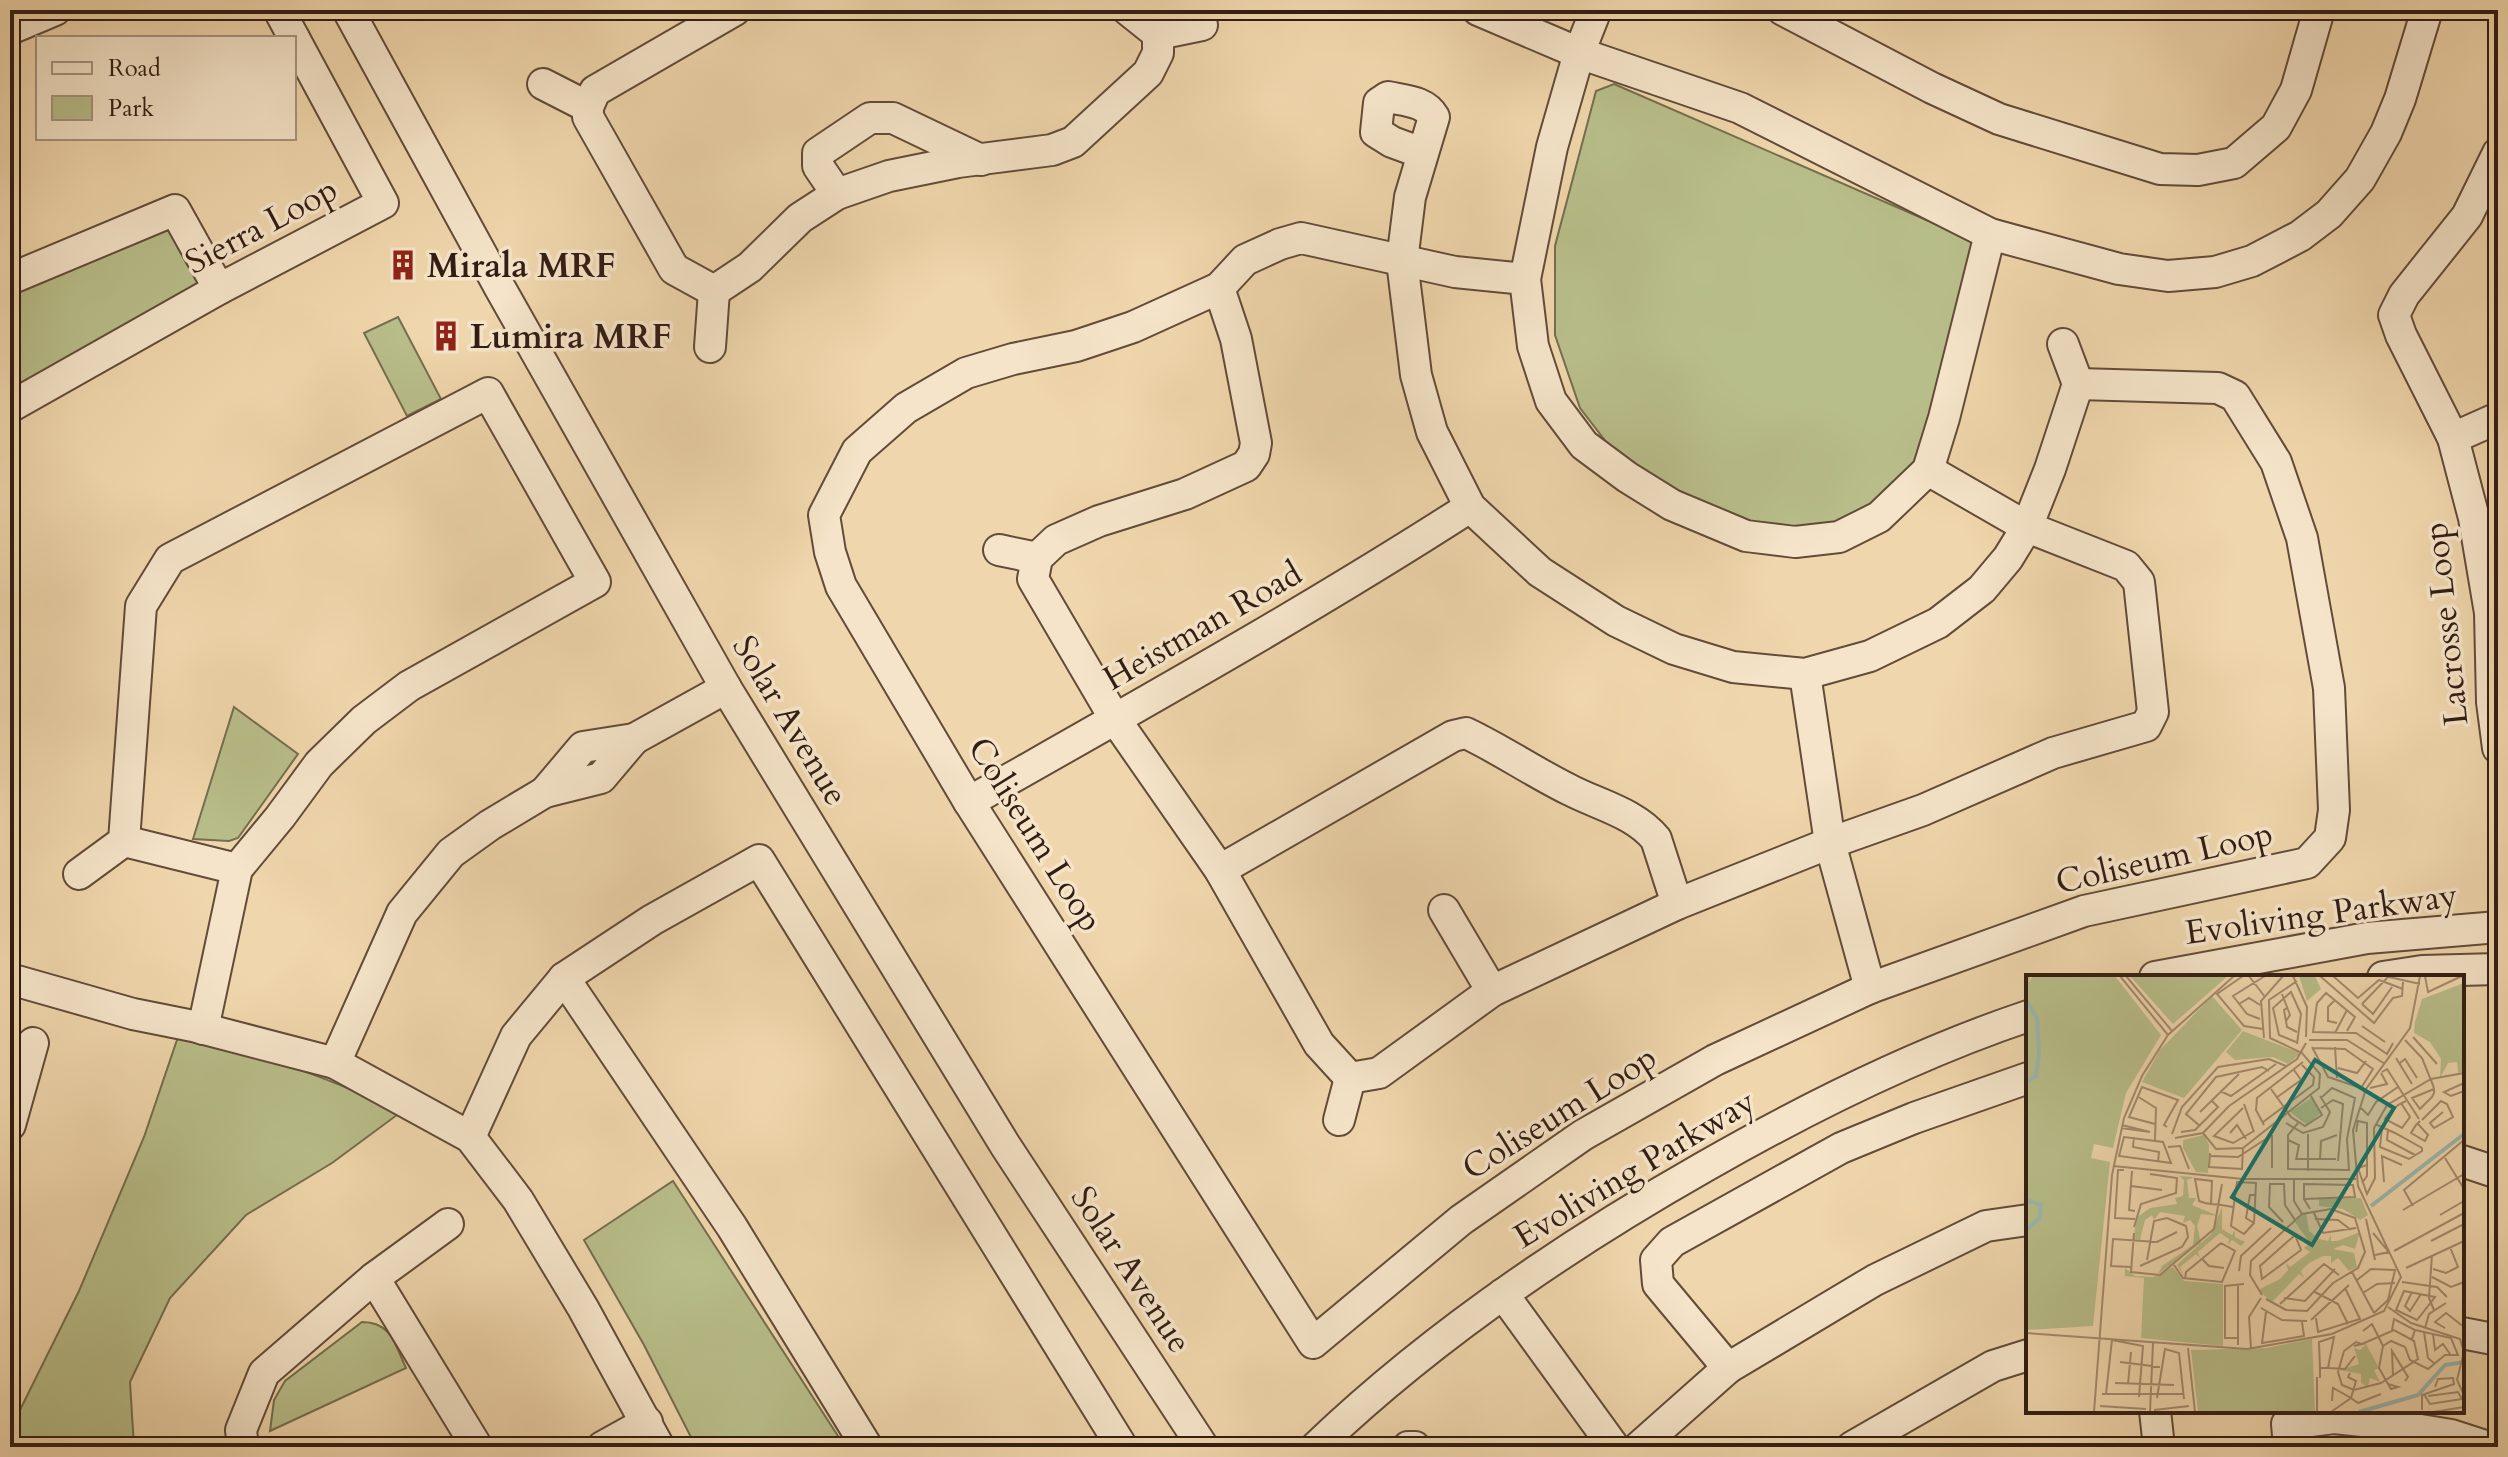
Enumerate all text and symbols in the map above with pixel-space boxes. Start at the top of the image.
legend [36,36,296,140]
text: Road [108,52,161,85]
text: Park [108,92,154,125]
street label: Sierra Loop [177,167,346,285]
place label: Mirala MRF [427,243,615,289]
building icon: Mirala MRF [386,248,420,282]
place label: Lumira MRF [470,314,671,360]
building icon: Lumira MRF [429,319,463,353]
street label: Lacrosse Loop [2412,520,2480,728]
street label: Heistman Road [1095,550,1310,701]
street label: Solar Avenue [721,627,859,814]
street label: Coliseum Loop [957,728,1113,941]
street label: Coliseum Loop [2051,811,2277,905]
street label: Evoliving Parkway [2182,872,2460,956]
inset map [2026,975,2464,1413]
street label: Coliseum Loop [1453,1035,1666,1191]
street label: Evoliving Parkway [1505,1078,1764,1259]
street label: Solar Avenue [1060,1177,1202,1362]

